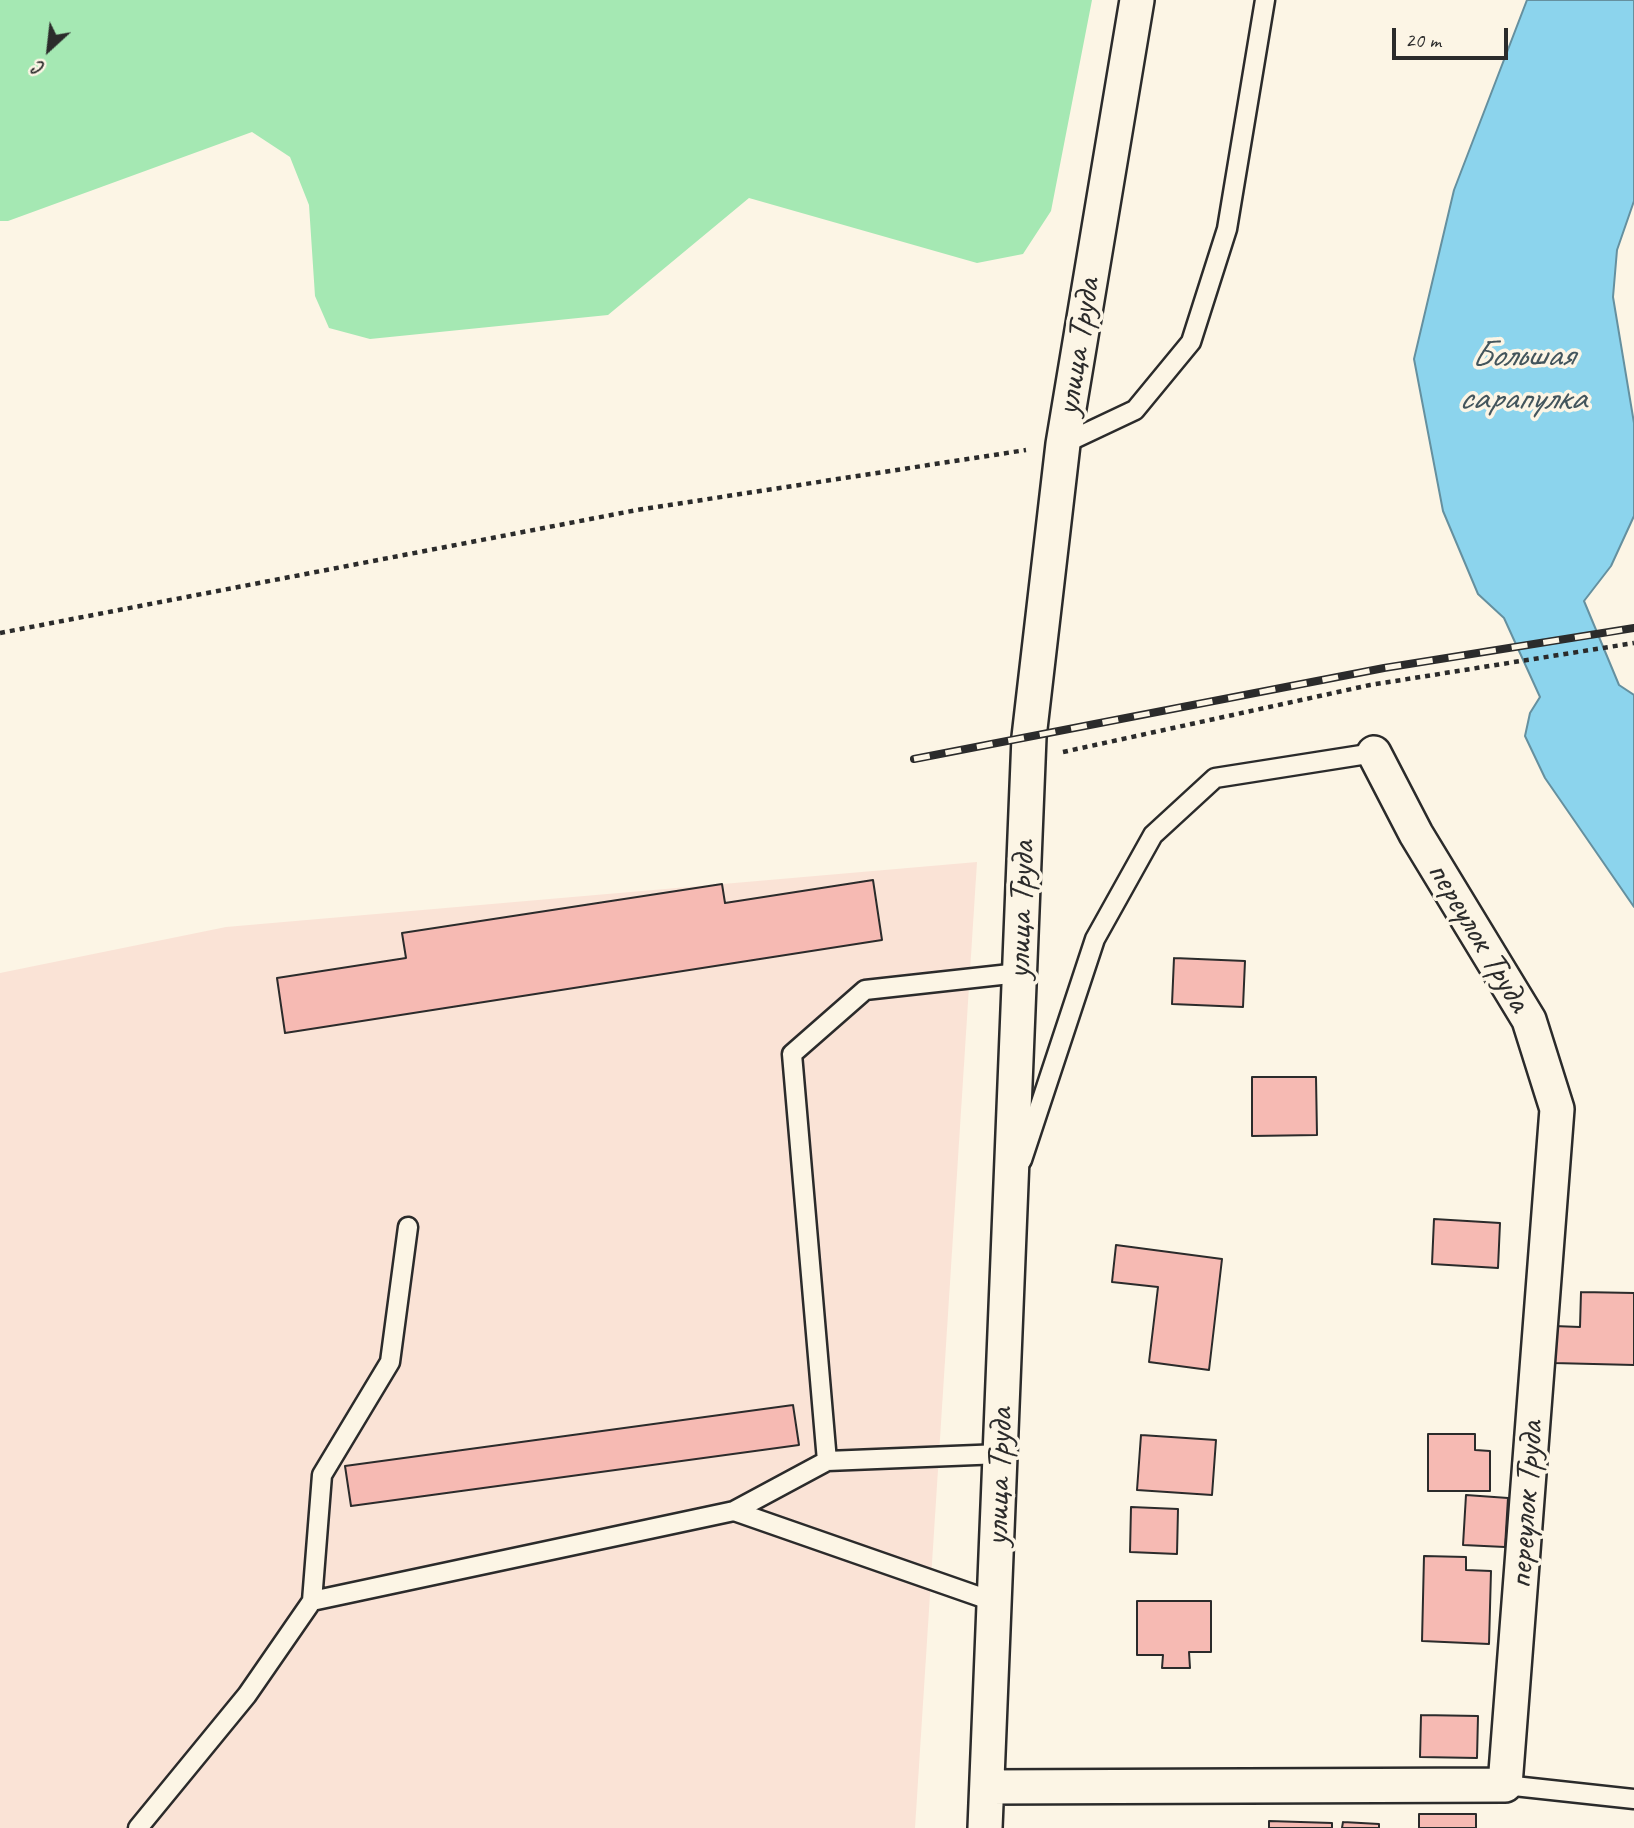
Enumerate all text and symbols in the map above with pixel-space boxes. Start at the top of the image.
north arrow [14,14,84,84]
scale bar [1396,14,1512,58]
text: 20 m [1405,27,1441,53]
text: С [30,55,49,81]
street label: улица Труда [1047,275,1111,419]
water label: Большая сарапулка [1458,334,1586,421]
street label: улица Труда [999,840,1045,980]
street label: переулок Труда [1417,854,1539,1020]
street label: улица Труда [977,1407,1023,1547]
street label: переулок Труда [1500,1420,1554,1590]

